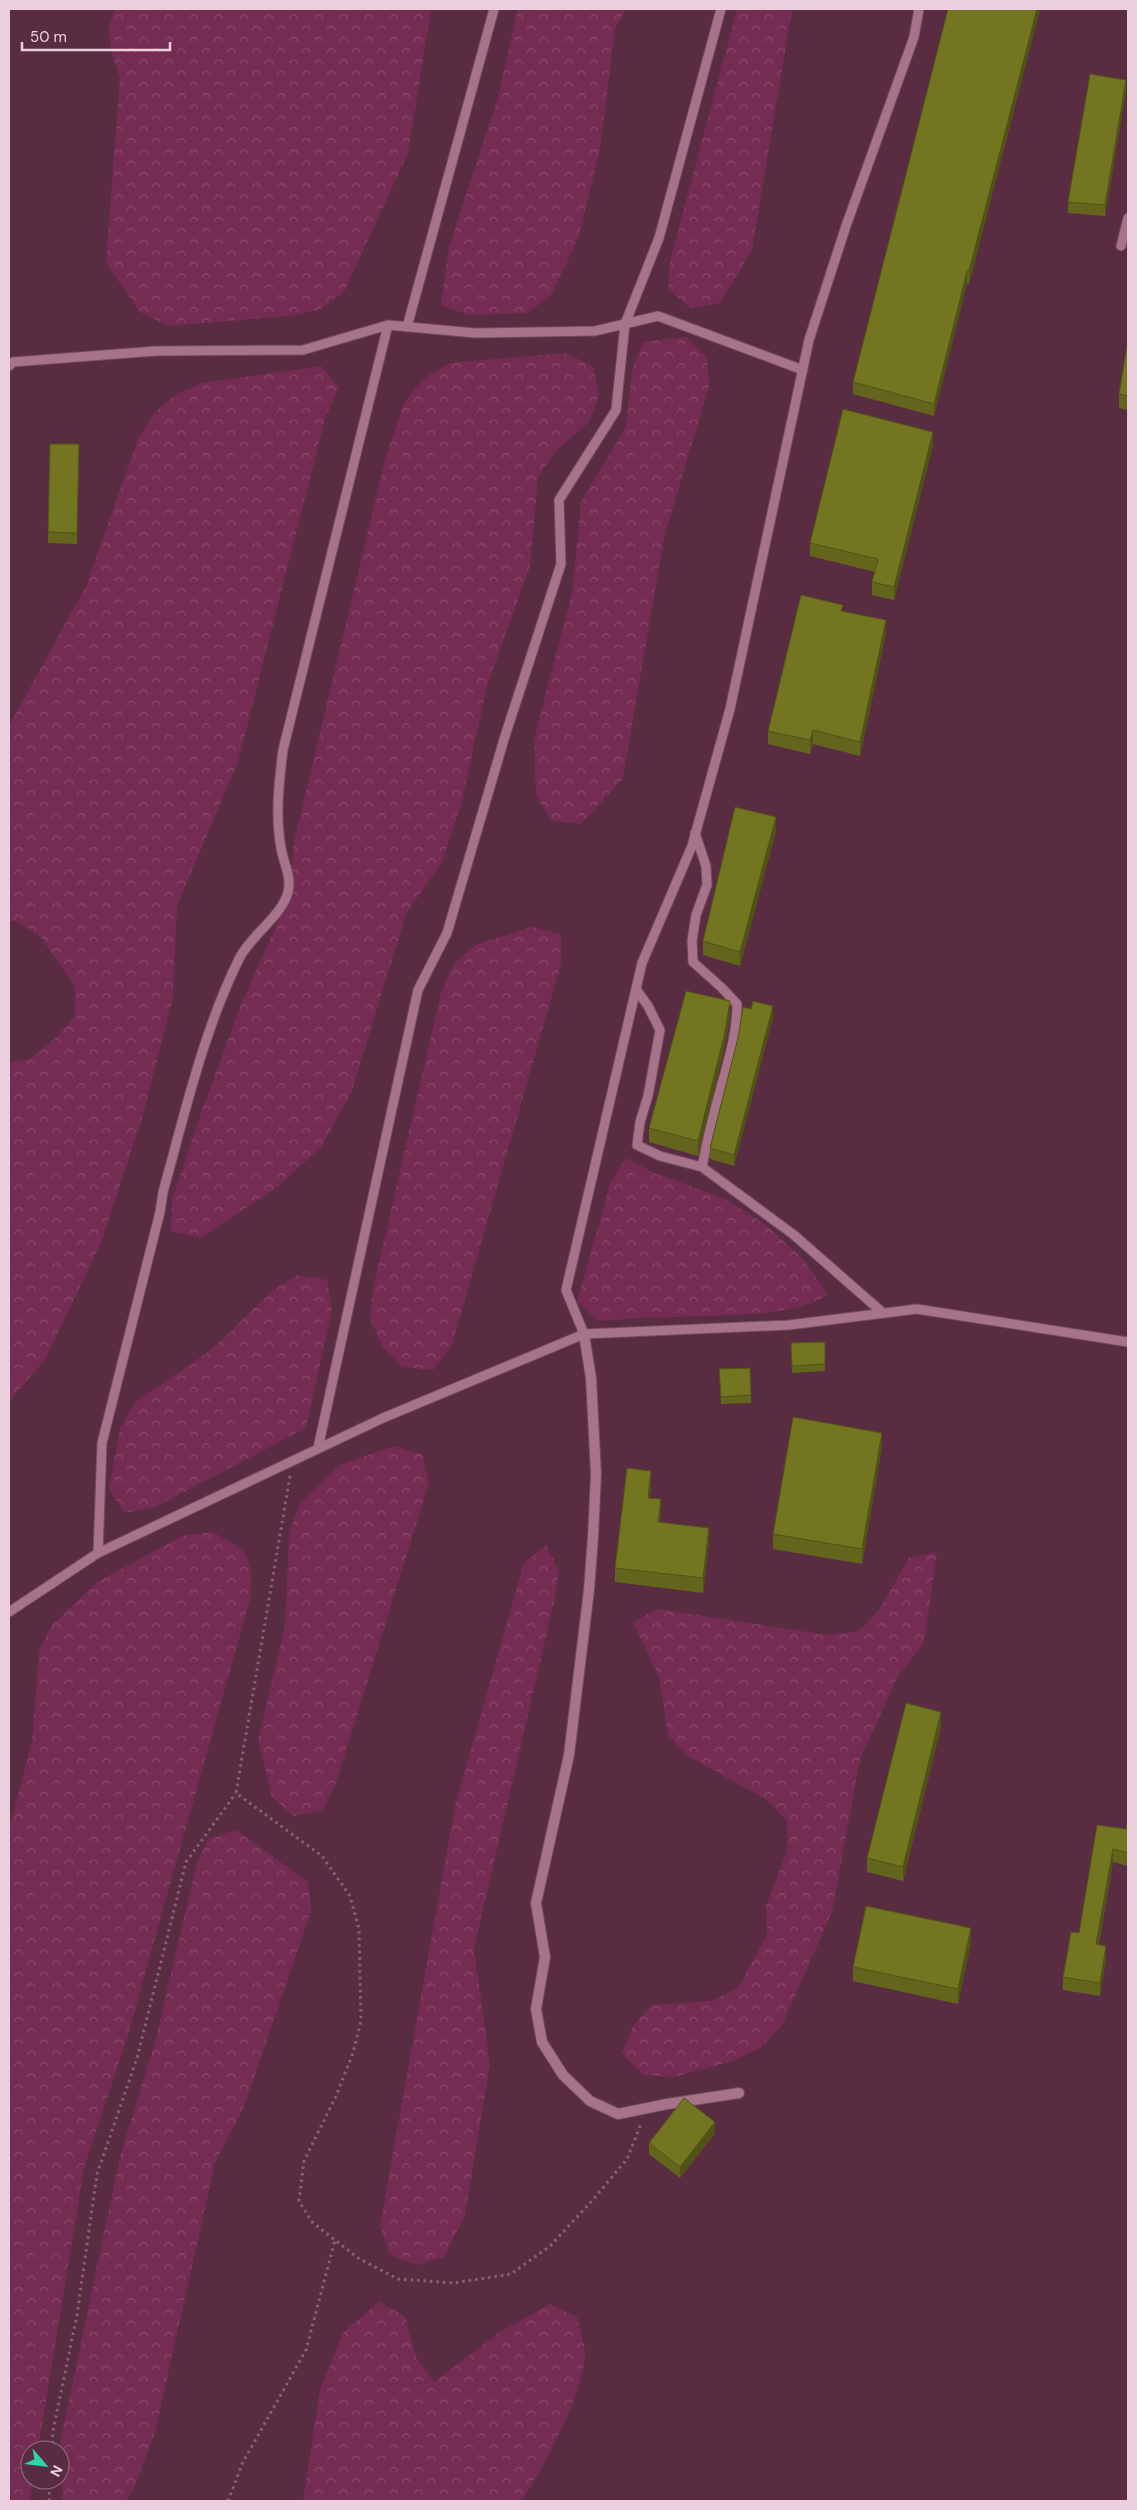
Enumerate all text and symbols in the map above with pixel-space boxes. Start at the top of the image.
scale bar [22,20,170,52]
text: 50 m [30,27,67,47]
north arrow [20,2440,70,2490]
text: N [46,2462,67,2480]

